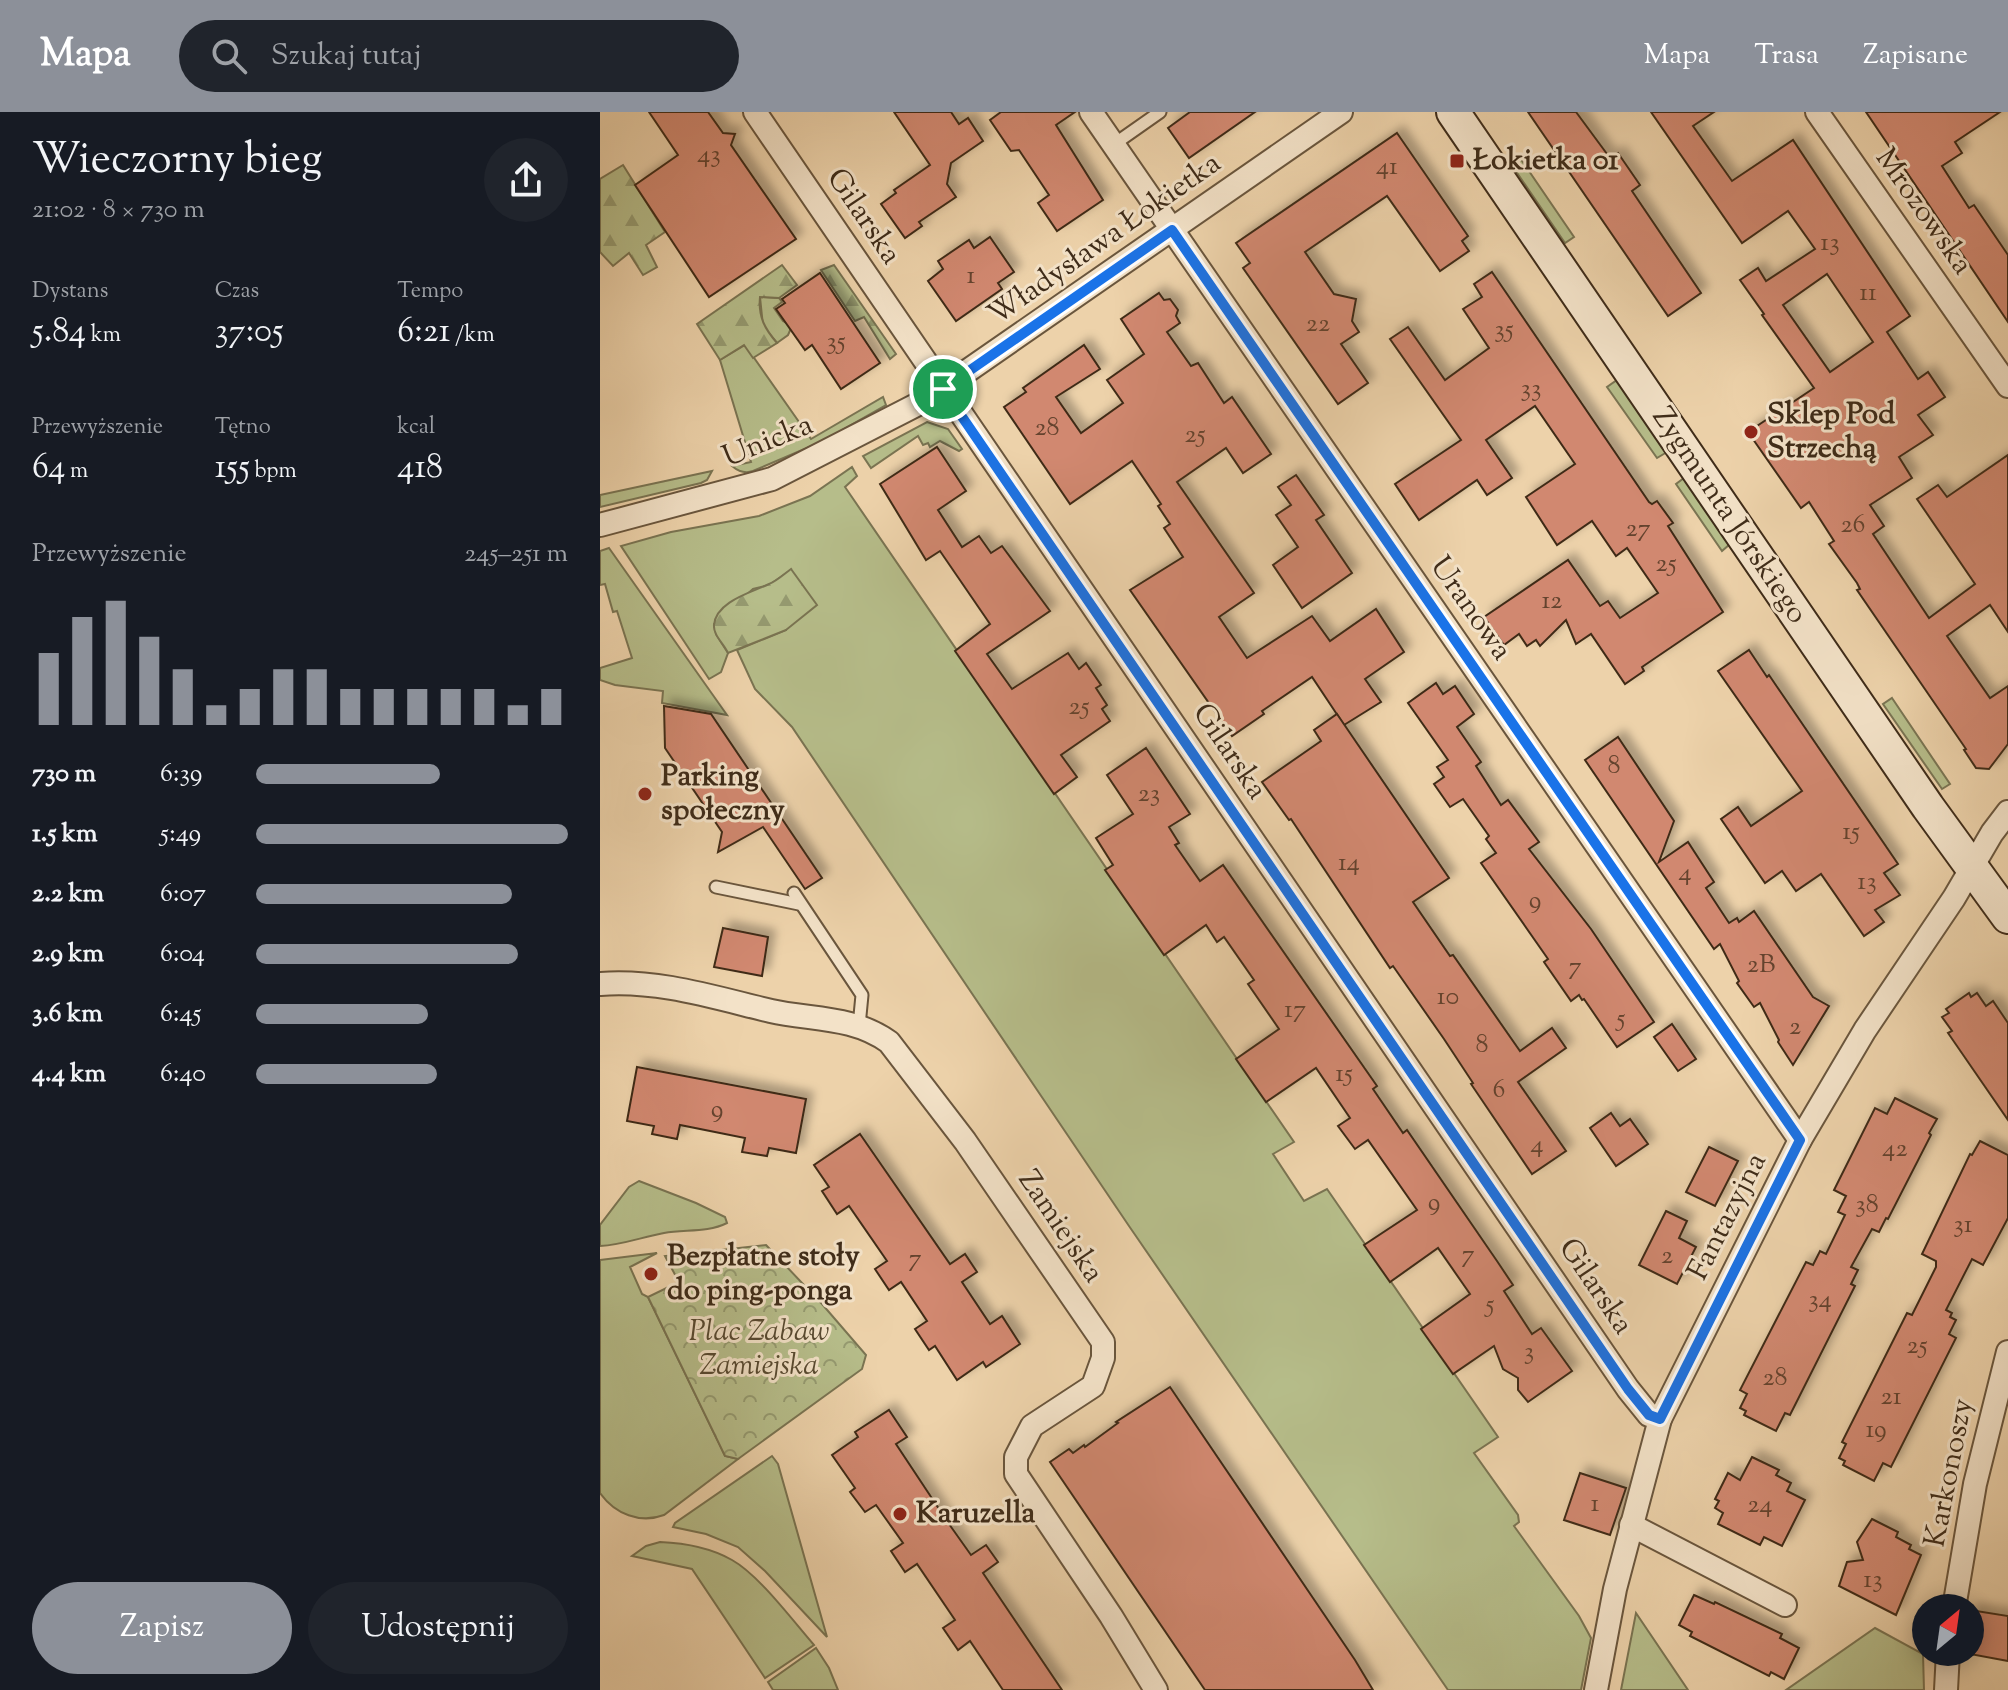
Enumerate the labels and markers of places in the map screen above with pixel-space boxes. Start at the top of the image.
place label: Łokietka 01 [1473,140,1619,183]
marker: Łokietka 01 [1448,152,1466,170]
pin [909,355,977,423]
place label: Sklep Pod Strzechą [1767,394,1895,471]
marker: Sklep Pod Strzechą [1742,423,1760,441]
place label: Parking społeczny [661,756,785,833]
marker: Parking społeczny [636,785,654,803]
place label: Bezpłatne stoły do ping-ponga [667,1236,860,1313]
marker: Bezpłatne stoły do ping-ponga [642,1265,660,1283]
place label: Karuzella [916,1493,1036,1536]
marker: Karuzella [891,1505,909,1523]

